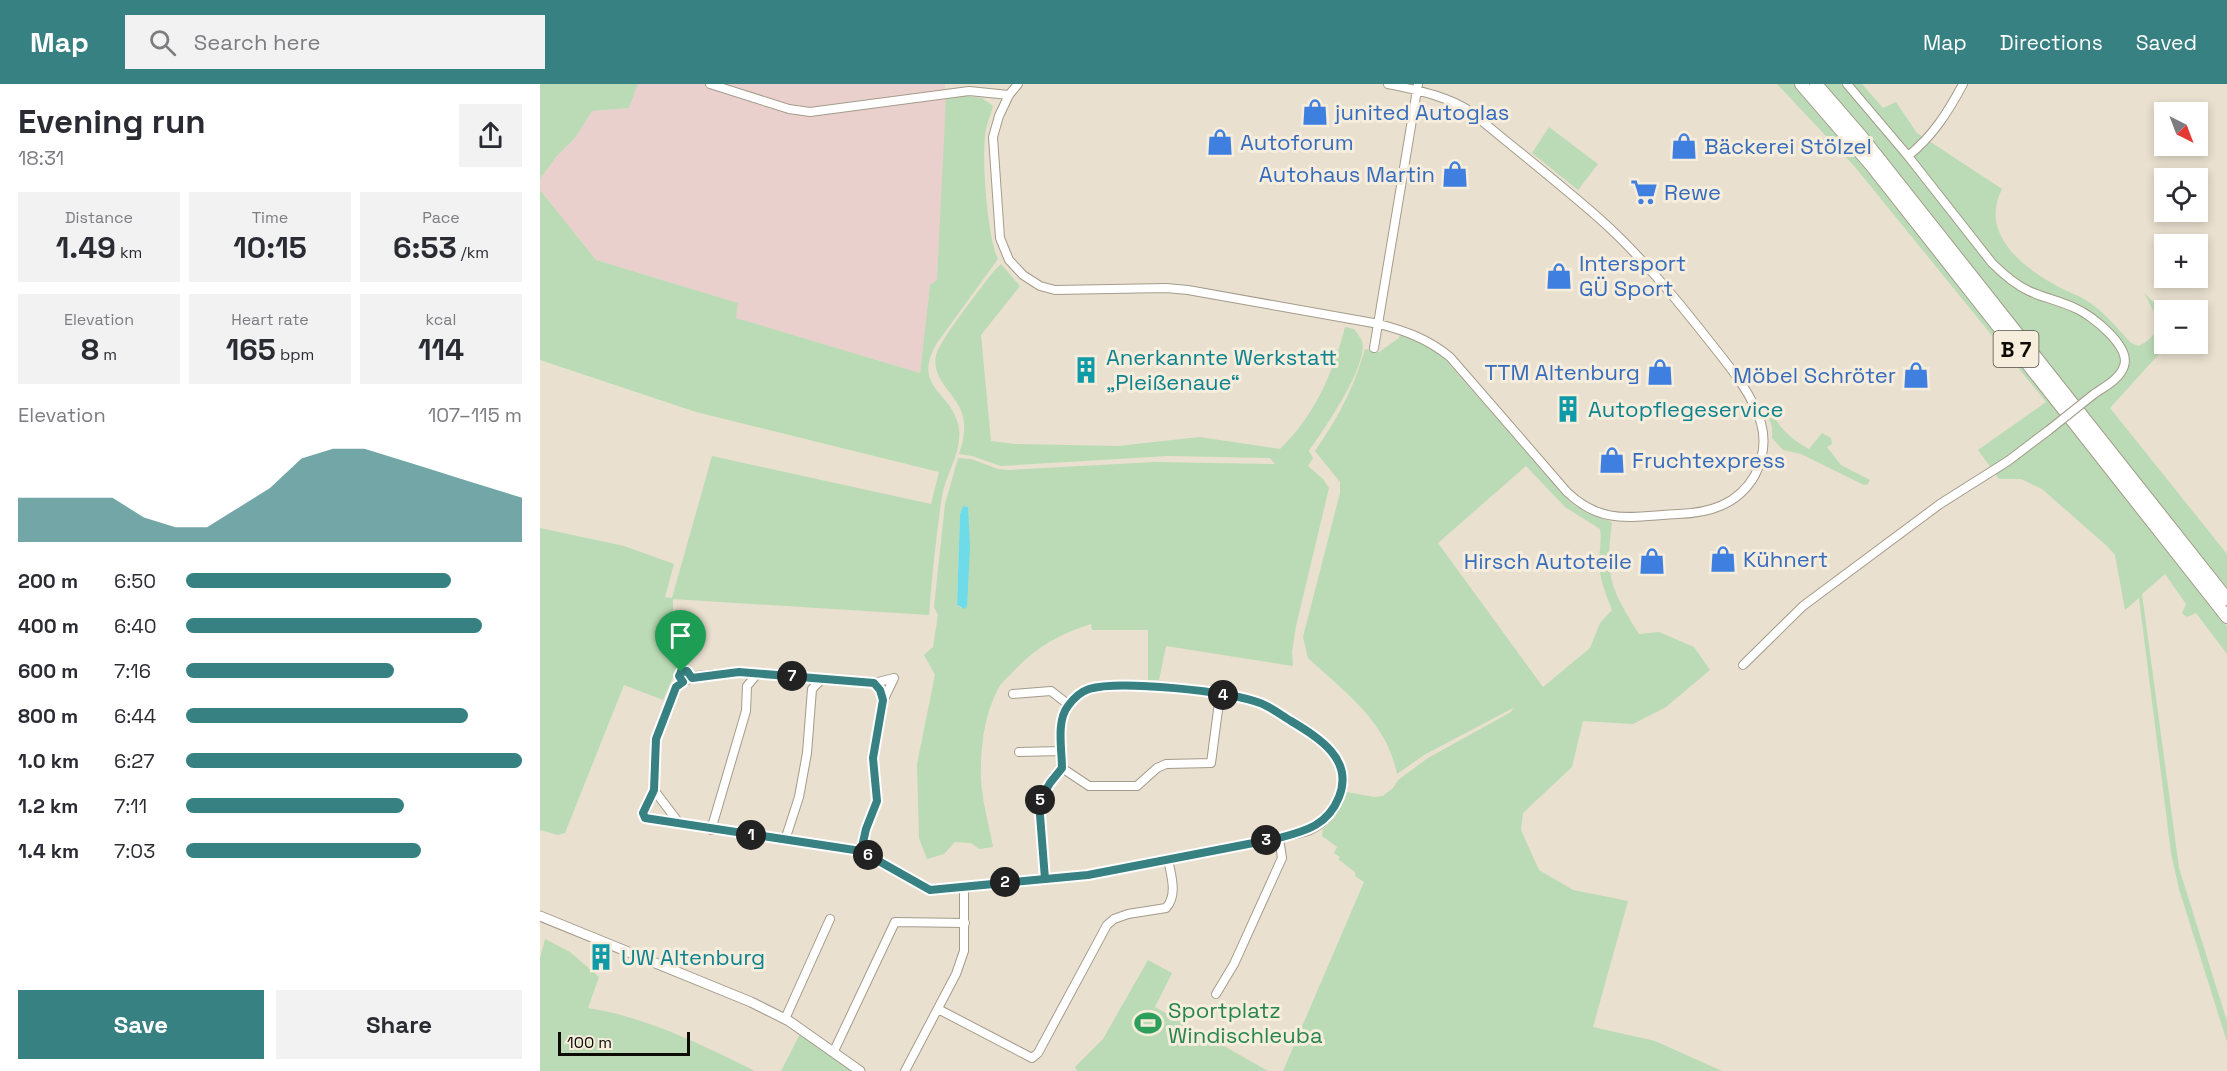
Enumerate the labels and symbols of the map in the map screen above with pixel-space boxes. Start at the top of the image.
shop icon: junited Autoglas [1300,97,1330,127]
place label: junited Autoglas [1334,98,1509,126]
north arrow [2154,102,2208,156]
shop icon: Autoforum [1205,127,1235,157]
place label: Autoforum [1240,128,1354,156]
shop icon: Bäckerei Stölzel [1669,131,1699,161]
place label: Bäckerei Stölzel [1704,132,1872,160]
shop icon: Autohaus Martin [1440,159,1470,189]
place label: Autohaus Martin [1259,160,1435,188]
supermarket icon: Rewe [1629,177,1659,207]
place label: Rewe [1664,178,1721,206]
place label: Intersport GÜ Sport [1579,249,1686,302]
shop icon: Intersport GÜ Sport [1544,261,1574,291]
road number: B 7 [1994,331,2038,367]
place label: Anerkannte Werkstatt „Pleißenaue“ [1106,343,1337,396]
building icon: Anerkannte Werkstatt „Pleißenaue“ [1071,355,1101,385]
shop icon: TTM Altenburg [1645,357,1675,387]
place label: TTM Altenburg [1485,358,1640,386]
shop icon: Möbel Schröter [1901,360,1931,390]
place label: Möbel Schröter [1733,361,1896,389]
building icon: Autopflegeservice [1553,394,1583,424]
place label: Autopflegeservice [1588,395,1783,423]
shop icon: Fruchtexpress [1597,445,1627,475]
place label: Fruchtexpress [1632,446,1785,474]
shop icon: Kühnert [1708,544,1738,574]
place label: Kühnert [1743,545,1828,573]
shop icon: Hirsch Autoteile [1637,546,1667,576]
place label: Hirsch Autoteile [1464,547,1632,575]
pin [655,610,706,672]
pin: 7 [777,661,807,691]
pin: 4 [1208,680,1238,710]
pin: 5 [1025,785,1055,815]
pin: 1 [736,820,766,850]
pin: 3 [1251,825,1281,855]
pin: 6 [853,840,883,870]
pin: 2 [990,867,1020,897]
building icon: UW Altenburg [586,942,616,972]
place label: UW Altenburg [621,943,765,971]
place label: Sportplatz Windischleuba [1168,996,1323,1049]
sports icon: Sportplatz Windischleuba [1133,1008,1163,1038]
scale bar [558,1029,690,1056]

